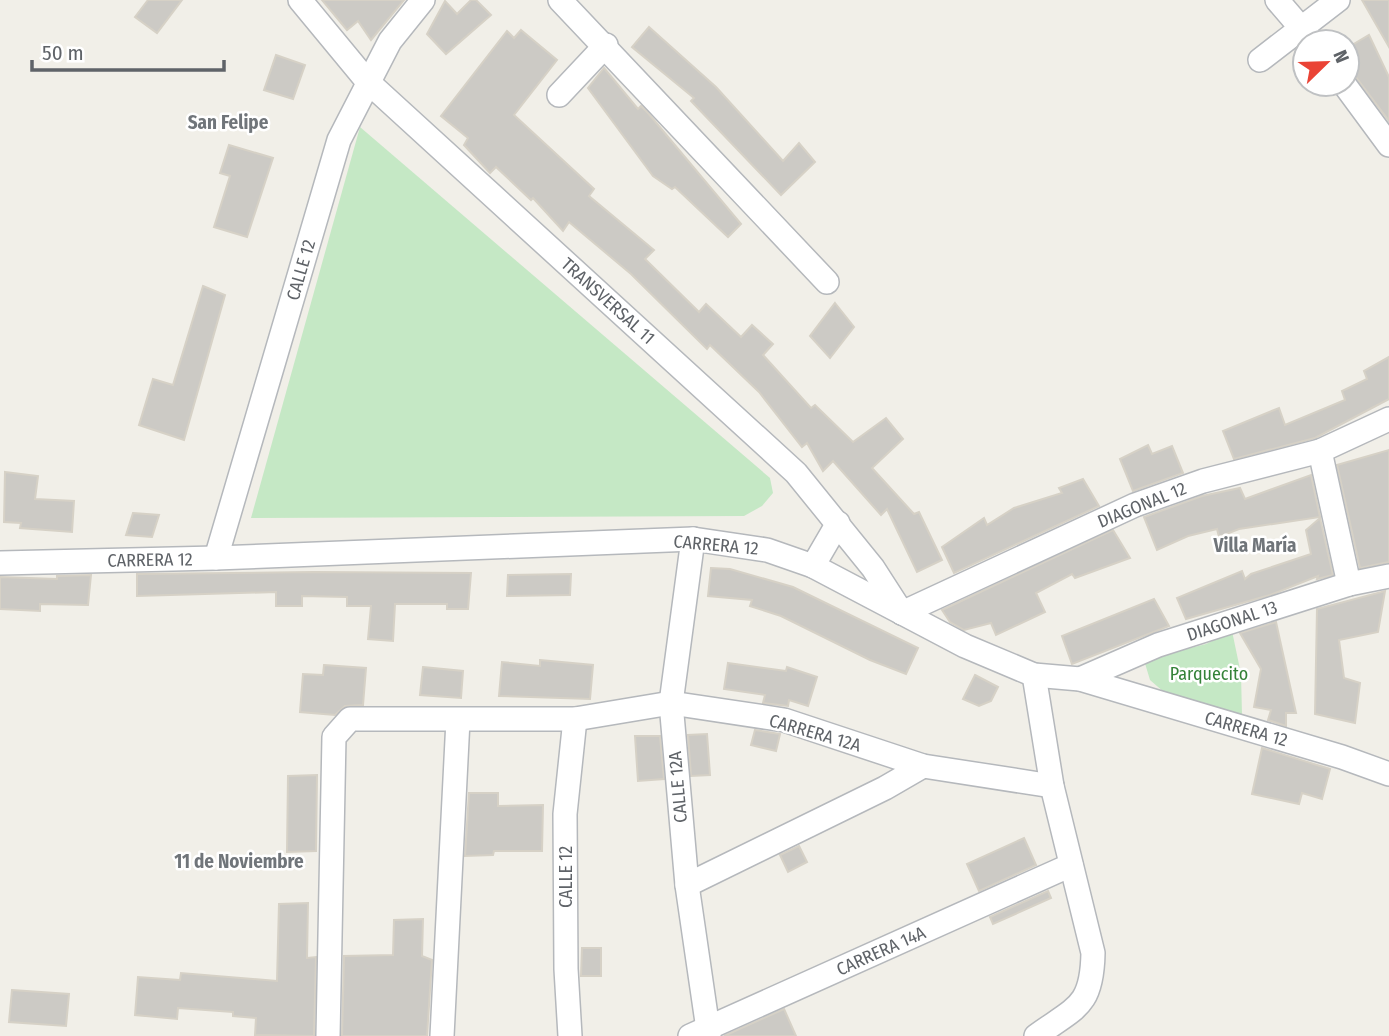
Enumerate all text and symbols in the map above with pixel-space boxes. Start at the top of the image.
scale bar [32,28,224,72]
north arrow [1291,28,1361,98]
text: 50 m [42,40,84,66]
text: N [1328,47,1354,66]
district label: San Felipe [188,111,269,134]
street label: CALLE 12 [282,237,320,303]
street label: TRANSVERSAL 11 [557,253,659,349]
street label: DIAGONAL 12 [1094,477,1190,533]
street label: CARRERA 12 [673,530,759,560]
district label: Villa María [1212,534,1297,557]
street label: CARRERA 12 [107,548,193,572]
street label: DIAGONAL 13 [1184,596,1280,646]
park label: Parquecito [1170,663,1248,685]
street label: CARRERA 12 [1202,707,1290,751]
street label: CARRERA 12A [766,709,864,757]
street label: CALLE 12A [664,750,692,824]
street label: CALLE 12 [555,846,577,908]
district label: 11 de Noviembre [174,850,304,873]
street label: CARRERA 14A [833,921,930,980]

